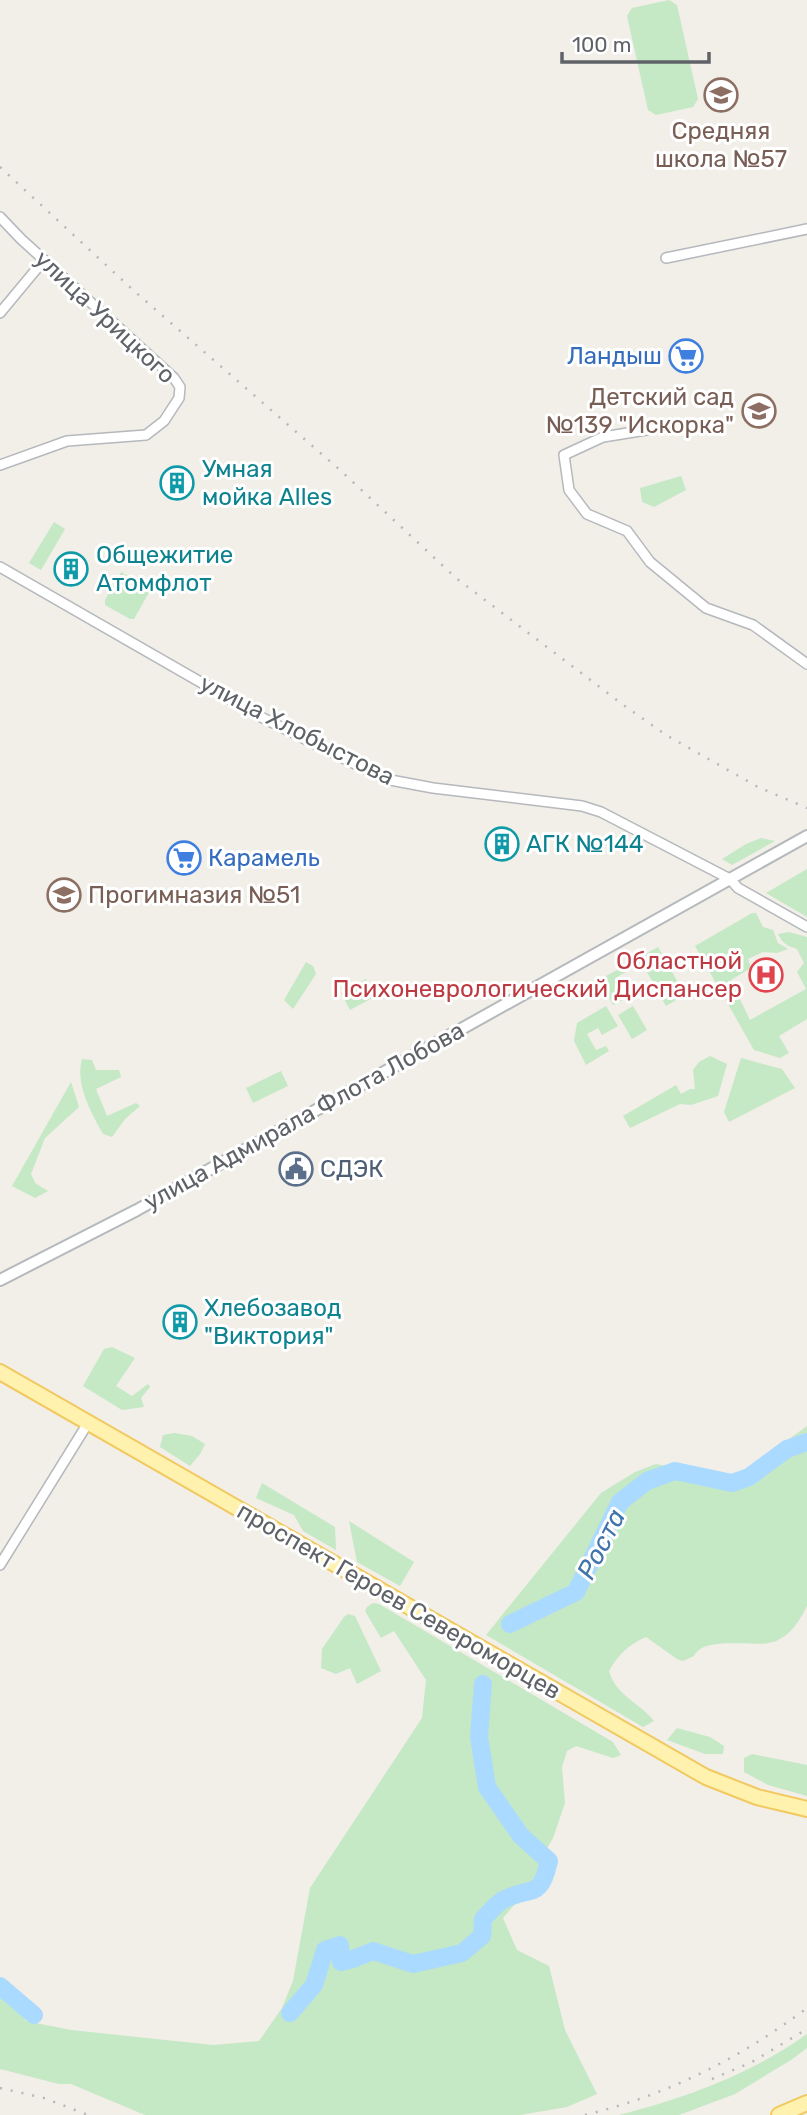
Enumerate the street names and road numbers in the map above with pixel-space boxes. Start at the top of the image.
street label: улица Урицкого [29,245,181,389]
street label: улица Хлобыстова [195,669,399,791]
street label: улица Адмирала Флота Лобова [139,1016,469,1216]
street label: проспект Героев Североморцев [232,1497,566,1705]

